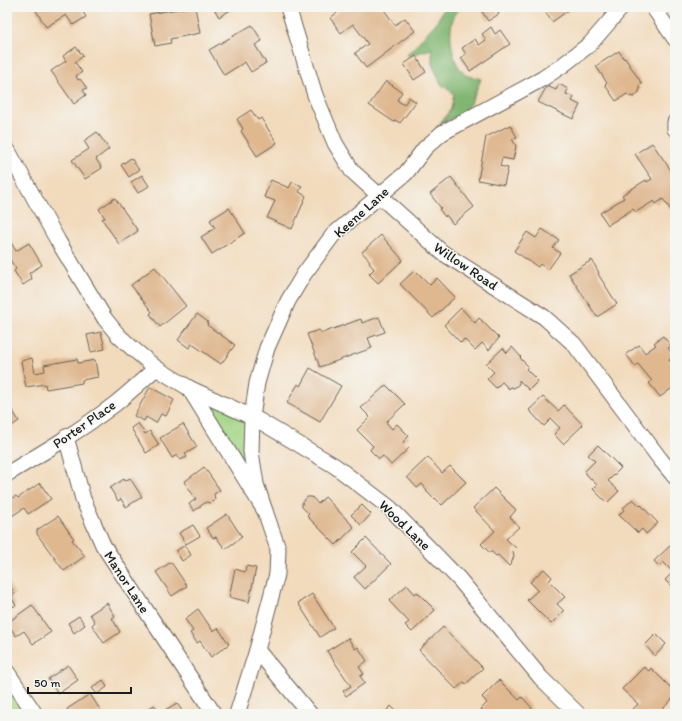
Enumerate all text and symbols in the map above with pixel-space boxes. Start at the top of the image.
street label: Keene Lane [330,183,393,242]
street label: Willow Road [430,239,501,294]
street label: Porter Place [49,396,119,452]
street label: Wood Lane [375,497,434,554]
street label: Manor Lane [100,548,153,617]
scale bar [28,669,131,695]
text: 50 m [34,676,60,690]

